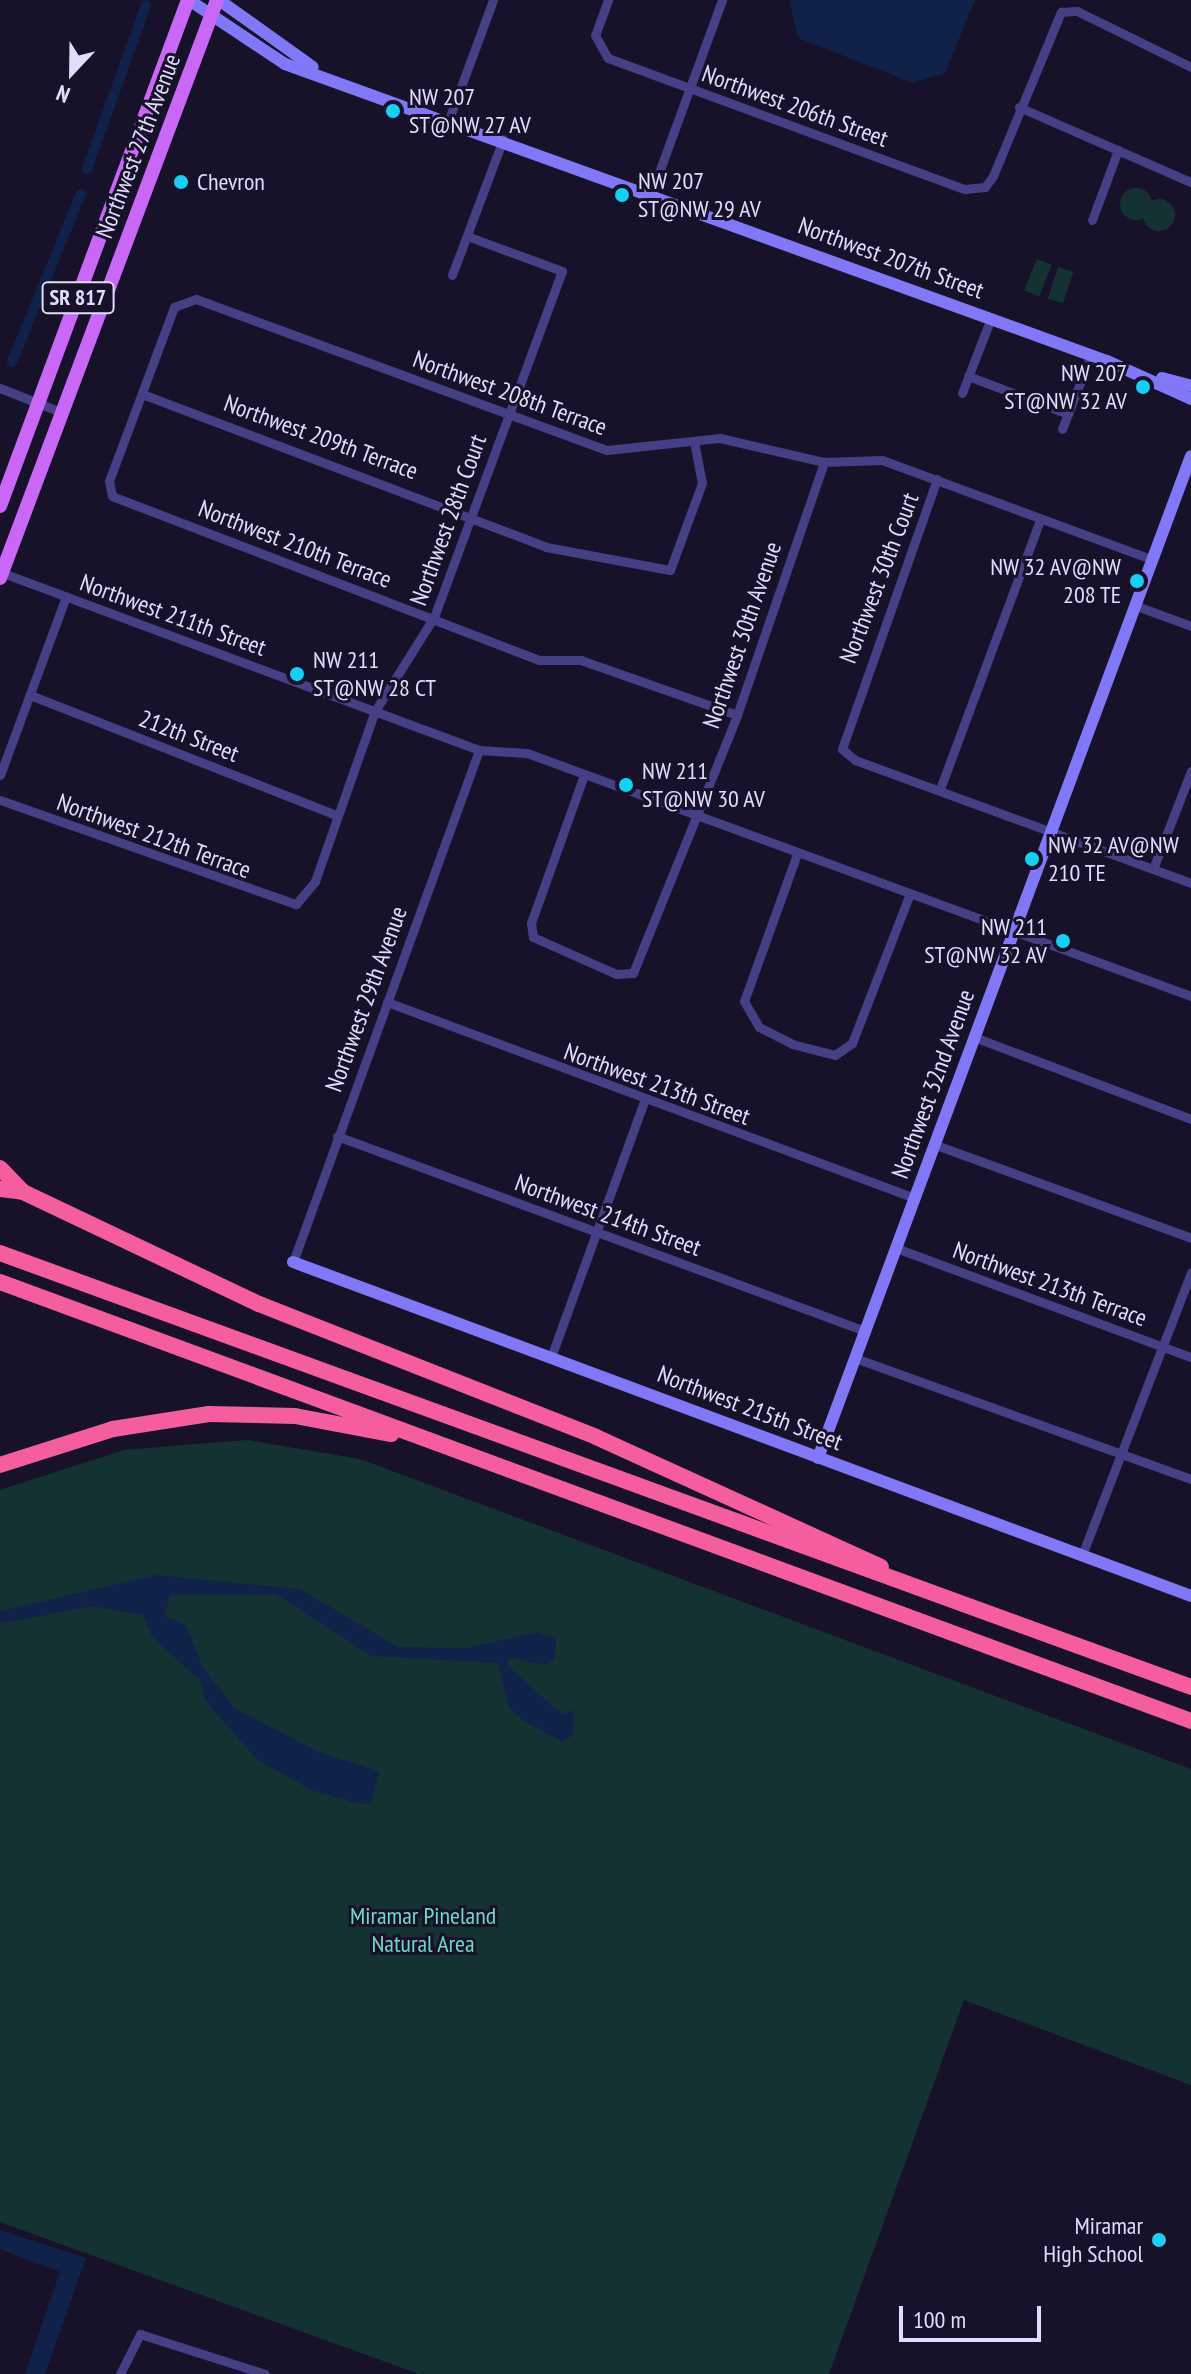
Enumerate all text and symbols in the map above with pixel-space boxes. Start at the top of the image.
north arrow [32,32,112,112]
street label: Northwest 27th Avenue [90,50,186,242]
street label: Northwest 206th Street [698,59,892,153]
text: N [52,79,74,109]
place label: NW 207 ST@NW 27 AV [409,83,533,139]
marker: NW 207 ST@NW 27 AV [384,102,402,120]
place label: NW 207 ST@NW 29 AV [638,167,762,223]
place label: Chevron [197,168,265,196]
marker: Chevron [172,173,190,191]
marker: NW 207 ST@NW 29 AV [613,186,631,204]
street label: Northwest 207th Street [794,211,988,305]
road number: SR 817 [40,280,116,316]
street label: Northwest 208th Terrace [409,344,611,442]
place label: NW 207 ST@NW 32 AV [1003,359,1127,415]
marker: NW 207 ST@NW 32 AV [1134,378,1152,396]
street label: Northwest 209th Terrace [220,388,422,486]
street label: Northwest 28th Court [404,431,492,609]
street label: Northwest 30th Court [833,489,925,667]
street label: Northwest 210th Terrace [194,494,396,594]
street label: Northwest 30th Avenue [697,538,787,732]
place label: NW 32 AV@NW 208 TE [989,553,1121,609]
street label: Northwest 211th Street [76,568,270,662]
marker: NW 32 AV@NW 208 TE [1128,572,1146,590]
place label: NW 211 ST@NW 28 CT [313,646,437,702]
marker: NW 211 ST@NW 28 CT [288,665,306,683]
street label: 212th Street [135,704,243,768]
place label: NW 211 ST@NW 30 AV [642,757,766,813]
marker: NW 211 ST@NW 30 AV [617,776,635,794]
street label: Northwest 212th Terrace [53,787,255,885]
place label: NW 32 AV@NW 210 TE [1048,831,1180,887]
marker: NW 32 AV@NW 210 TE [1023,850,1041,868]
street label: Northwest 29th Avenue [319,902,413,1096]
place label: NW 211 ST@NW 32 AV [923,913,1047,969]
marker: NW 211 ST@NW 32 AV [1054,932,1072,950]
street label: Northwest 32nd Avenue [885,985,981,1183]
street label: Northwest 213th Street [560,1037,754,1131]
street label: Northwest 214th Street [511,1168,705,1262]
street label: Northwest 213th Terrace [949,1235,1151,1333]
street label: Northwest 215th Street [654,1360,846,1456]
park label: Miramar Pineland Natural Area [350,1902,496,1958]
place label: Miramar High School [1043,2212,1143,2268]
marker: Miramar High School [1150,2231,1168,2249]
scale bar [903,2290,1045,2340]
text: 100 m [913,2304,966,2335]

